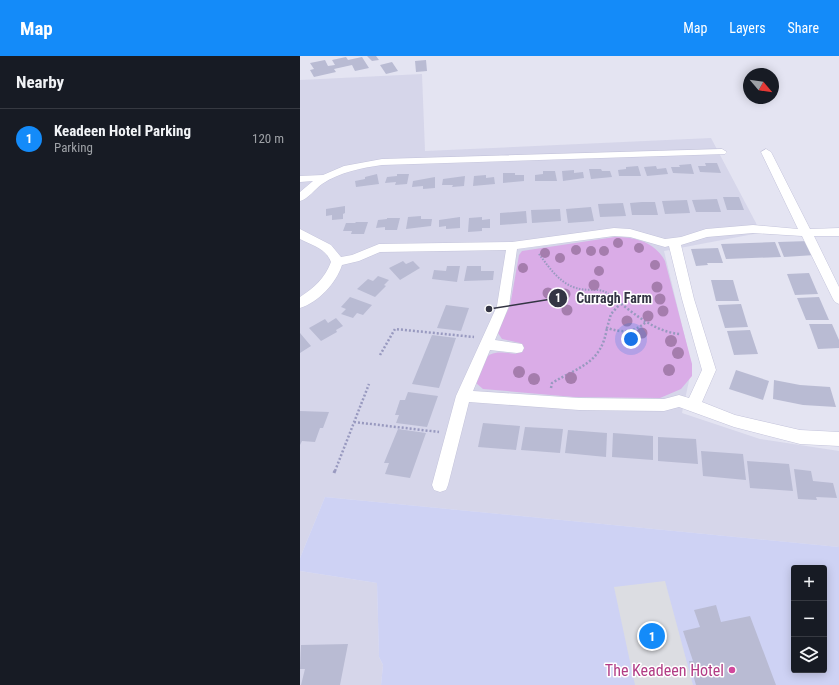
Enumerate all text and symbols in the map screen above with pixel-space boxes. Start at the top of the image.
text: Map [20,17,53,40]
text: Map [683,20,707,36]
text: Layers [729,20,766,36]
text: Share [788,20,819,36]
north arrow [743,68,779,104]
text: Nearby [16,72,64,92]
text: Keadeen Hotel Parking [54,122,191,140]
text: 1 [26,131,32,146]
text: 120 m [252,131,284,146]
text: Parking [54,140,93,155]
callout: Curragh Farm [548,285,660,311]
text: Curragh Farm [576,290,652,306]
text: 1 [555,291,561,305]
your location [621,329,641,349]
map controls [791,565,827,673]
button: + [791,565,827,601]
button: − [791,601,827,637]
pin: 1 [639,621,665,651]
button: layers [791,637,827,673]
place label: The Keadeen Hotel [605,661,724,680]
marker: The Keadeen Hotel [727,665,737,675]

